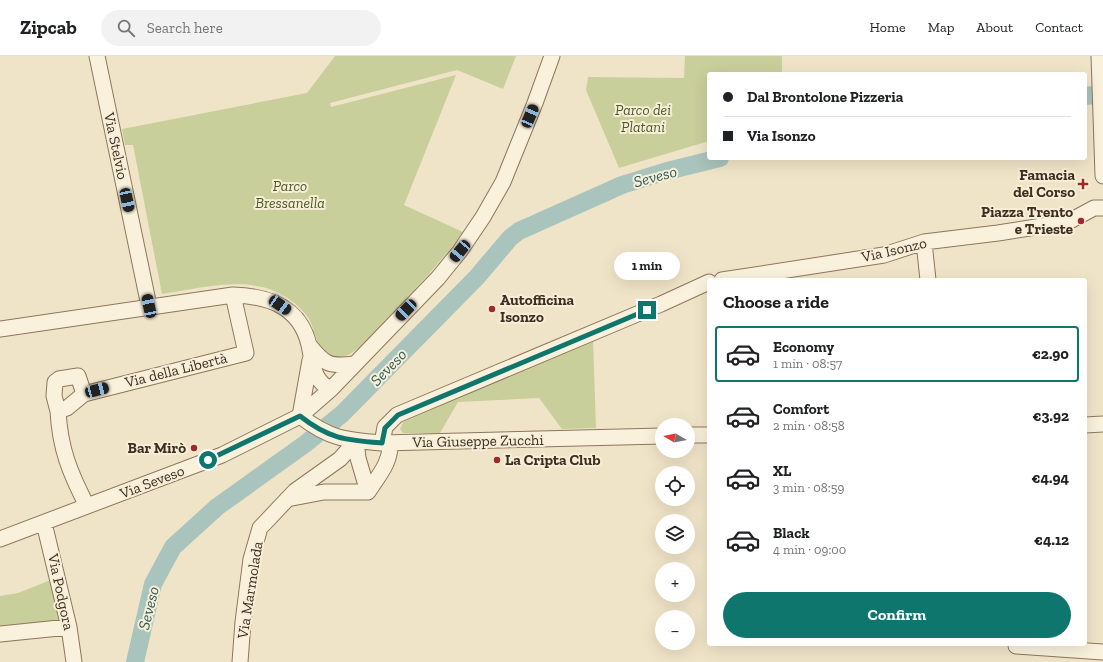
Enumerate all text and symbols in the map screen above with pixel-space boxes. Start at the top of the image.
search box [101,10,381,46]
text: Zipcab [20,16,77,39]
icon: search [115,17,137,39]
text: Search here [147,19,223,37]
text: Home [870,19,906,36]
text: Map [928,19,954,36]
text: About [976,19,1013,36]
text: Contact [1035,19,1083,36]
text: Dal Brontolone Pizzeria [747,88,903,106]
park label: Parco dei Platani [615,101,671,136]
car [520,103,540,129]
street label: Via Stelvio [100,110,132,182]
text: Via Isonzo [747,127,816,145]
water label: Seveso [631,162,679,191]
place label: Famacia del Corso [1013,166,1075,201]
park label: Parco Bressanella [255,177,325,212]
marker: Famacia del Corso [1078,179,1088,189]
car [119,187,135,213]
place label: Piazza Trento e Trieste [981,203,1073,238]
marker: Piazza Trento e Trieste [1076,216,1086,226]
street label: Via Isonzo [859,234,929,266]
car [448,238,472,264]
callout: 1 min [614,252,680,280]
text: 1 min [632,258,662,273]
place label: Autofficina Isonzo [500,291,575,326]
text: Choose a ride [723,291,829,313]
car [141,293,157,319]
car [267,293,293,317]
car [393,297,419,323]
route end [638,301,656,319]
marker: Autofficina Isonzo [487,304,497,314]
icon: car [725,336,761,372]
text: Economy [773,338,834,356]
water label: Seveso [366,345,411,390]
text: €2.90 [1032,345,1069,363]
street label: Via della Libertà [122,349,229,392]
text: 1 min · 08:57 [773,356,842,371]
car [84,381,110,399]
icon: car [725,398,761,434]
text: Comfort [773,400,829,418]
text: €3.92 [1033,407,1069,425]
north arrow [655,418,695,458]
map controls [655,418,695,650]
text: 2 min · 08:58 [773,418,845,433]
street label: Via Giuseppe Zucchi [411,431,544,451]
place label: Bar Mirò [128,439,186,457]
marker: Bar Mirò [189,443,199,453]
route start [199,451,217,469]
place label: La Cripta Club [505,451,600,469]
marker: La Cripta Club [492,455,502,465]
icon: car [725,460,761,496]
street label: Via Seveso [116,461,187,503]
text: XL [773,462,791,480]
button: locate [655,466,695,506]
text: €4.94 [1032,469,1069,487]
text: 3 min · 08:59 [773,480,844,495]
button: layers [655,514,695,554]
icon: car [725,522,761,558]
text: Black [773,524,810,542]
text: €4.12 [1034,531,1069,549]
street label: Via Marmolada [233,540,267,641]
text: 4 min · 09:00 [773,542,846,557]
street label: Via Podgora [44,551,78,632]
button: + [655,562,695,602]
water label: Seveso [134,584,163,632]
button: Confirm [723,592,1071,638]
button: − [655,610,695,650]

